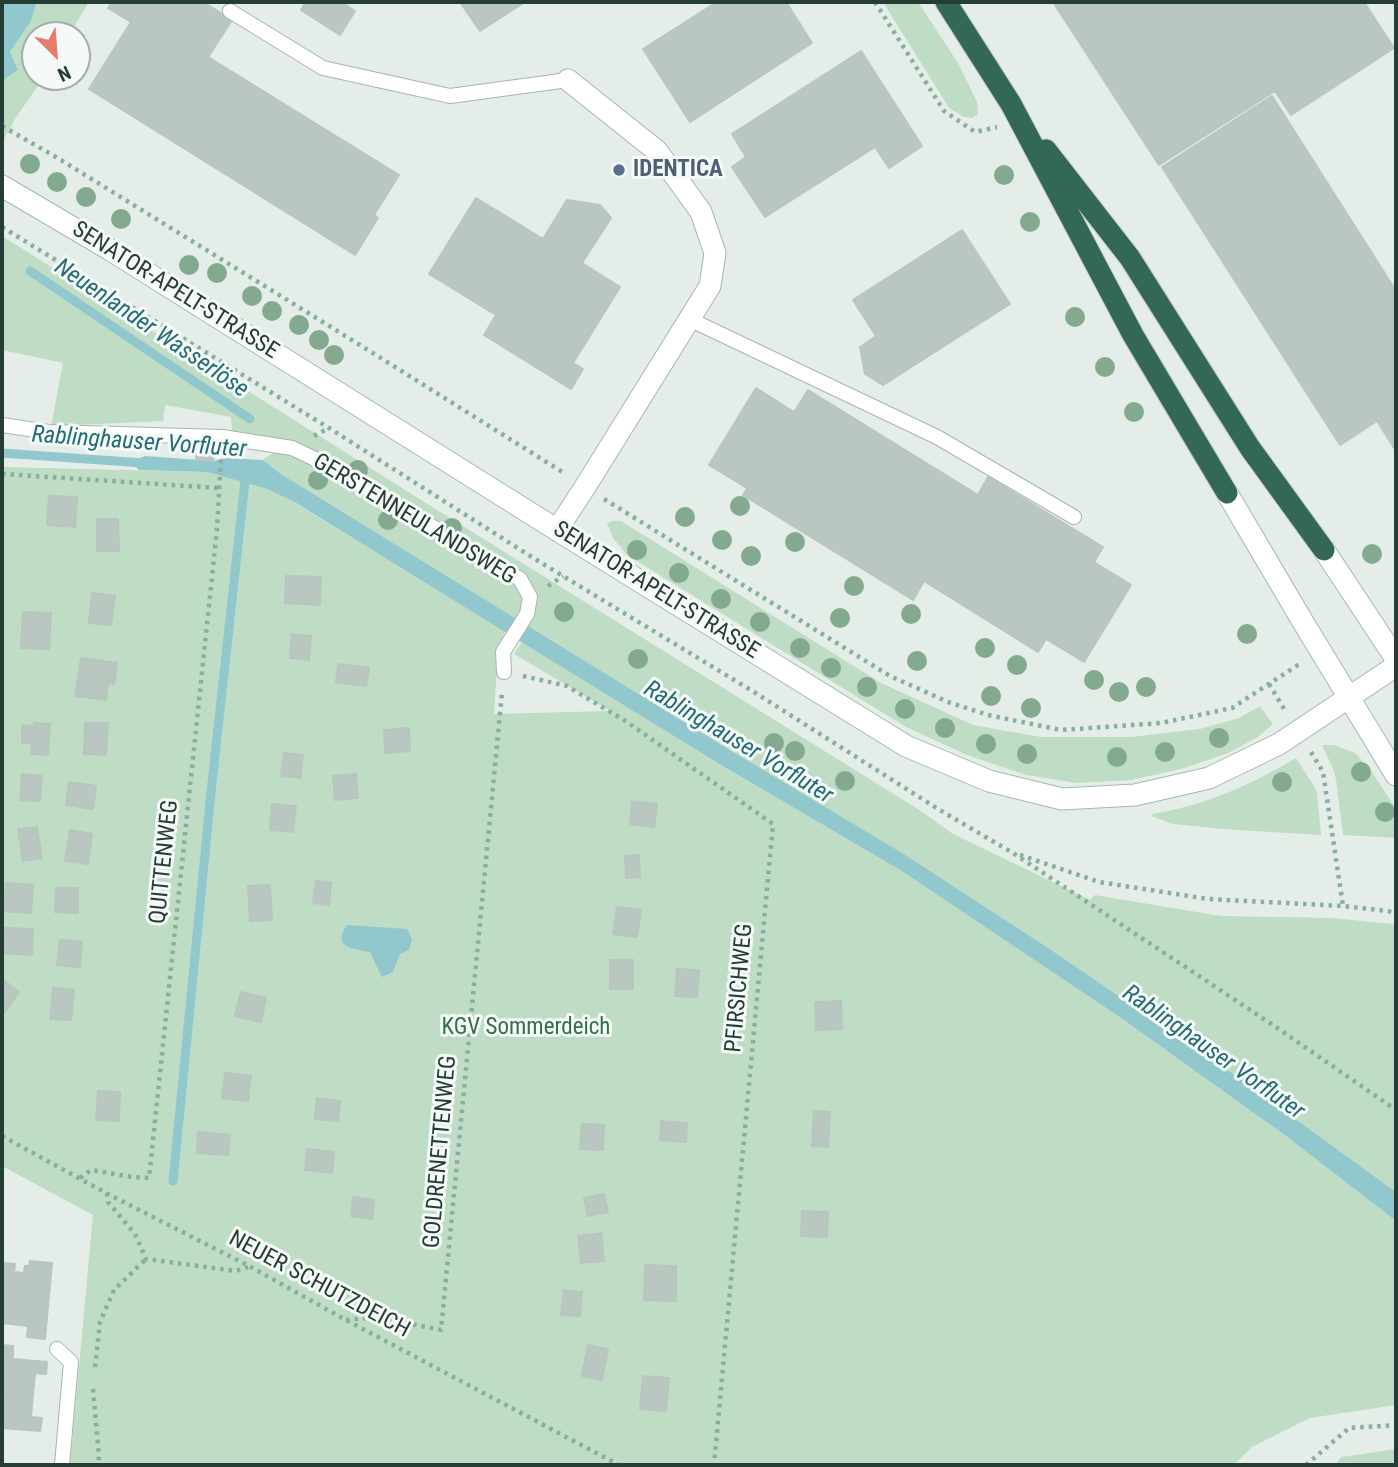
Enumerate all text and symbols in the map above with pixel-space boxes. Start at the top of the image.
north arrow [21,21,91,91]
text: N [54,61,74,87]
place label: IDENTICA [633,156,723,184]
marker: IDENTICA [611,162,627,178]
street label: SENATOR-APELT-STRASSE [67,216,283,366]
water label: Neuenlander Wasserlöse [49,253,253,405]
water label: Rablinghauser Vorfluter [31,421,247,465]
street label: GERSTENNEULANDSWEG [308,449,520,591]
street label: SENATOR-APELT-STRASSE [548,516,764,666]
water label: Rablinghauser Vorfluter [638,675,838,811]
street label: QUITTENWEG [145,799,185,925]
street label: PFIRSICHWEG [721,922,759,1054]
water label: Rablinghauser Vorfluter [1117,979,1309,1127]
park label: KGV Sommerdeich [442,1014,610,1042]
street label: GOLDRENETTENWEG [419,1054,463,1250]
street label: NEUER SCHUTZDEICH [224,1226,414,1344]

